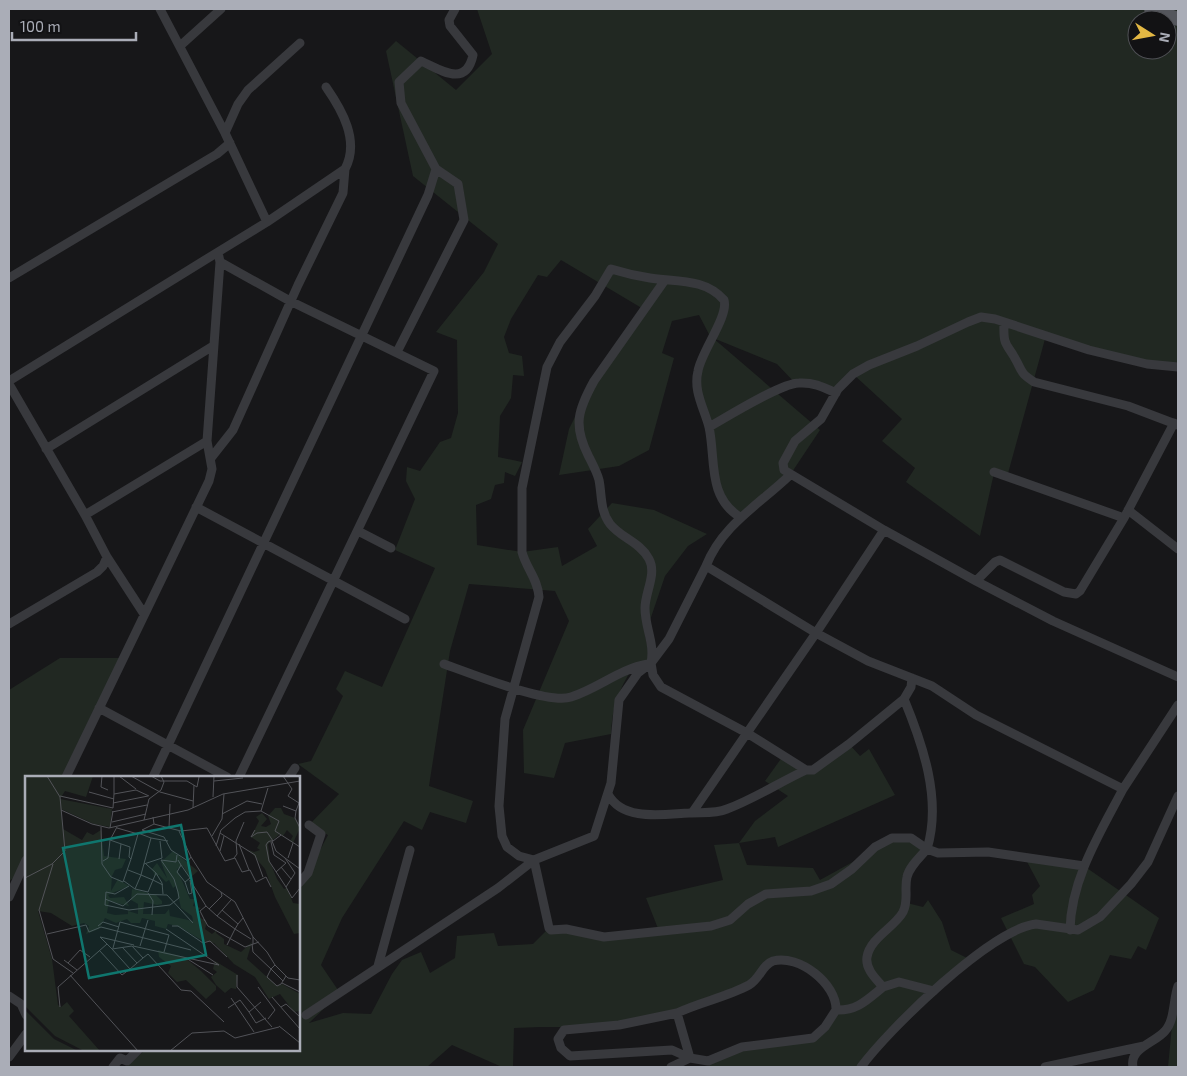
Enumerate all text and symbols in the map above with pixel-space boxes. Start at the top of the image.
scale bar [12,10,136,42]
north arrow [1127,10,1177,60]
text: 100 m [20,17,61,35]
text: N [1156,31,1175,44]
inset map [25,776,300,1051]

